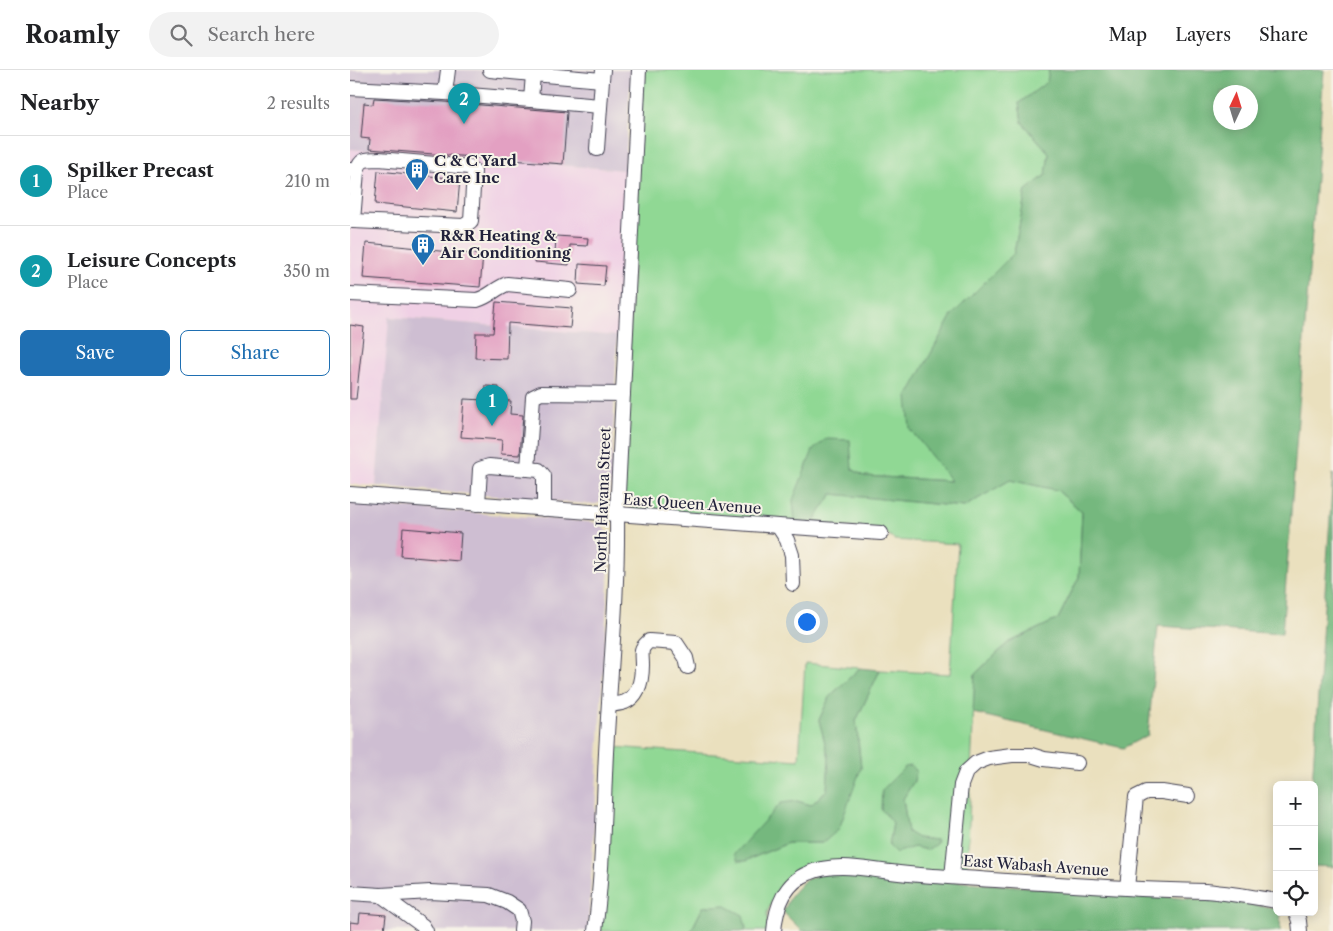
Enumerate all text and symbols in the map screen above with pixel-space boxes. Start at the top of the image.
search box [149,12,499,57]
text: Roamly [25,20,119,49]
icon: search [167,21,195,49]
text: Search here [207,23,315,46]
text: Map [1109,24,1147,46]
text: Layers [1175,24,1231,46]
text: Share [1259,24,1308,46]
pin: 2 [448,83,480,124]
north arrow [1213,85,1258,130]
text: Nearby [20,90,99,115]
text: 2 results [267,93,330,113]
place label: C & C Yard Care Inc [434,151,517,187]
building icon: C & C Yard Care Inc [404,157,430,191]
text: Spilker Precast [67,159,214,182]
text: 1 [32,171,40,191]
text: 210 m [285,171,330,191]
text: Place [67,182,108,202]
place label: R&R Heating & Air Conditioning [439,226,571,262]
building icon: R&R Heating & Air Conditioning [410,232,436,266]
text: Leisure Concepts [67,249,236,272]
text: 2 [31,261,41,281]
text: 350 m [283,261,330,281]
text: Place [67,272,108,292]
button: Save [20,330,170,376]
button: Share [180,330,330,376]
pin: 1 [476,385,508,426]
street label: North Havana Street [590,426,615,573]
street label: East Queen Avenue [622,489,762,518]
your location [794,609,820,635]
map controls [1273,781,1318,916]
button: + [1273,781,1318,826]
button: − [1273,826,1318,871]
street label: East Wabash Avenue [963,851,1110,880]
button: locate [1273,871,1318,916]

